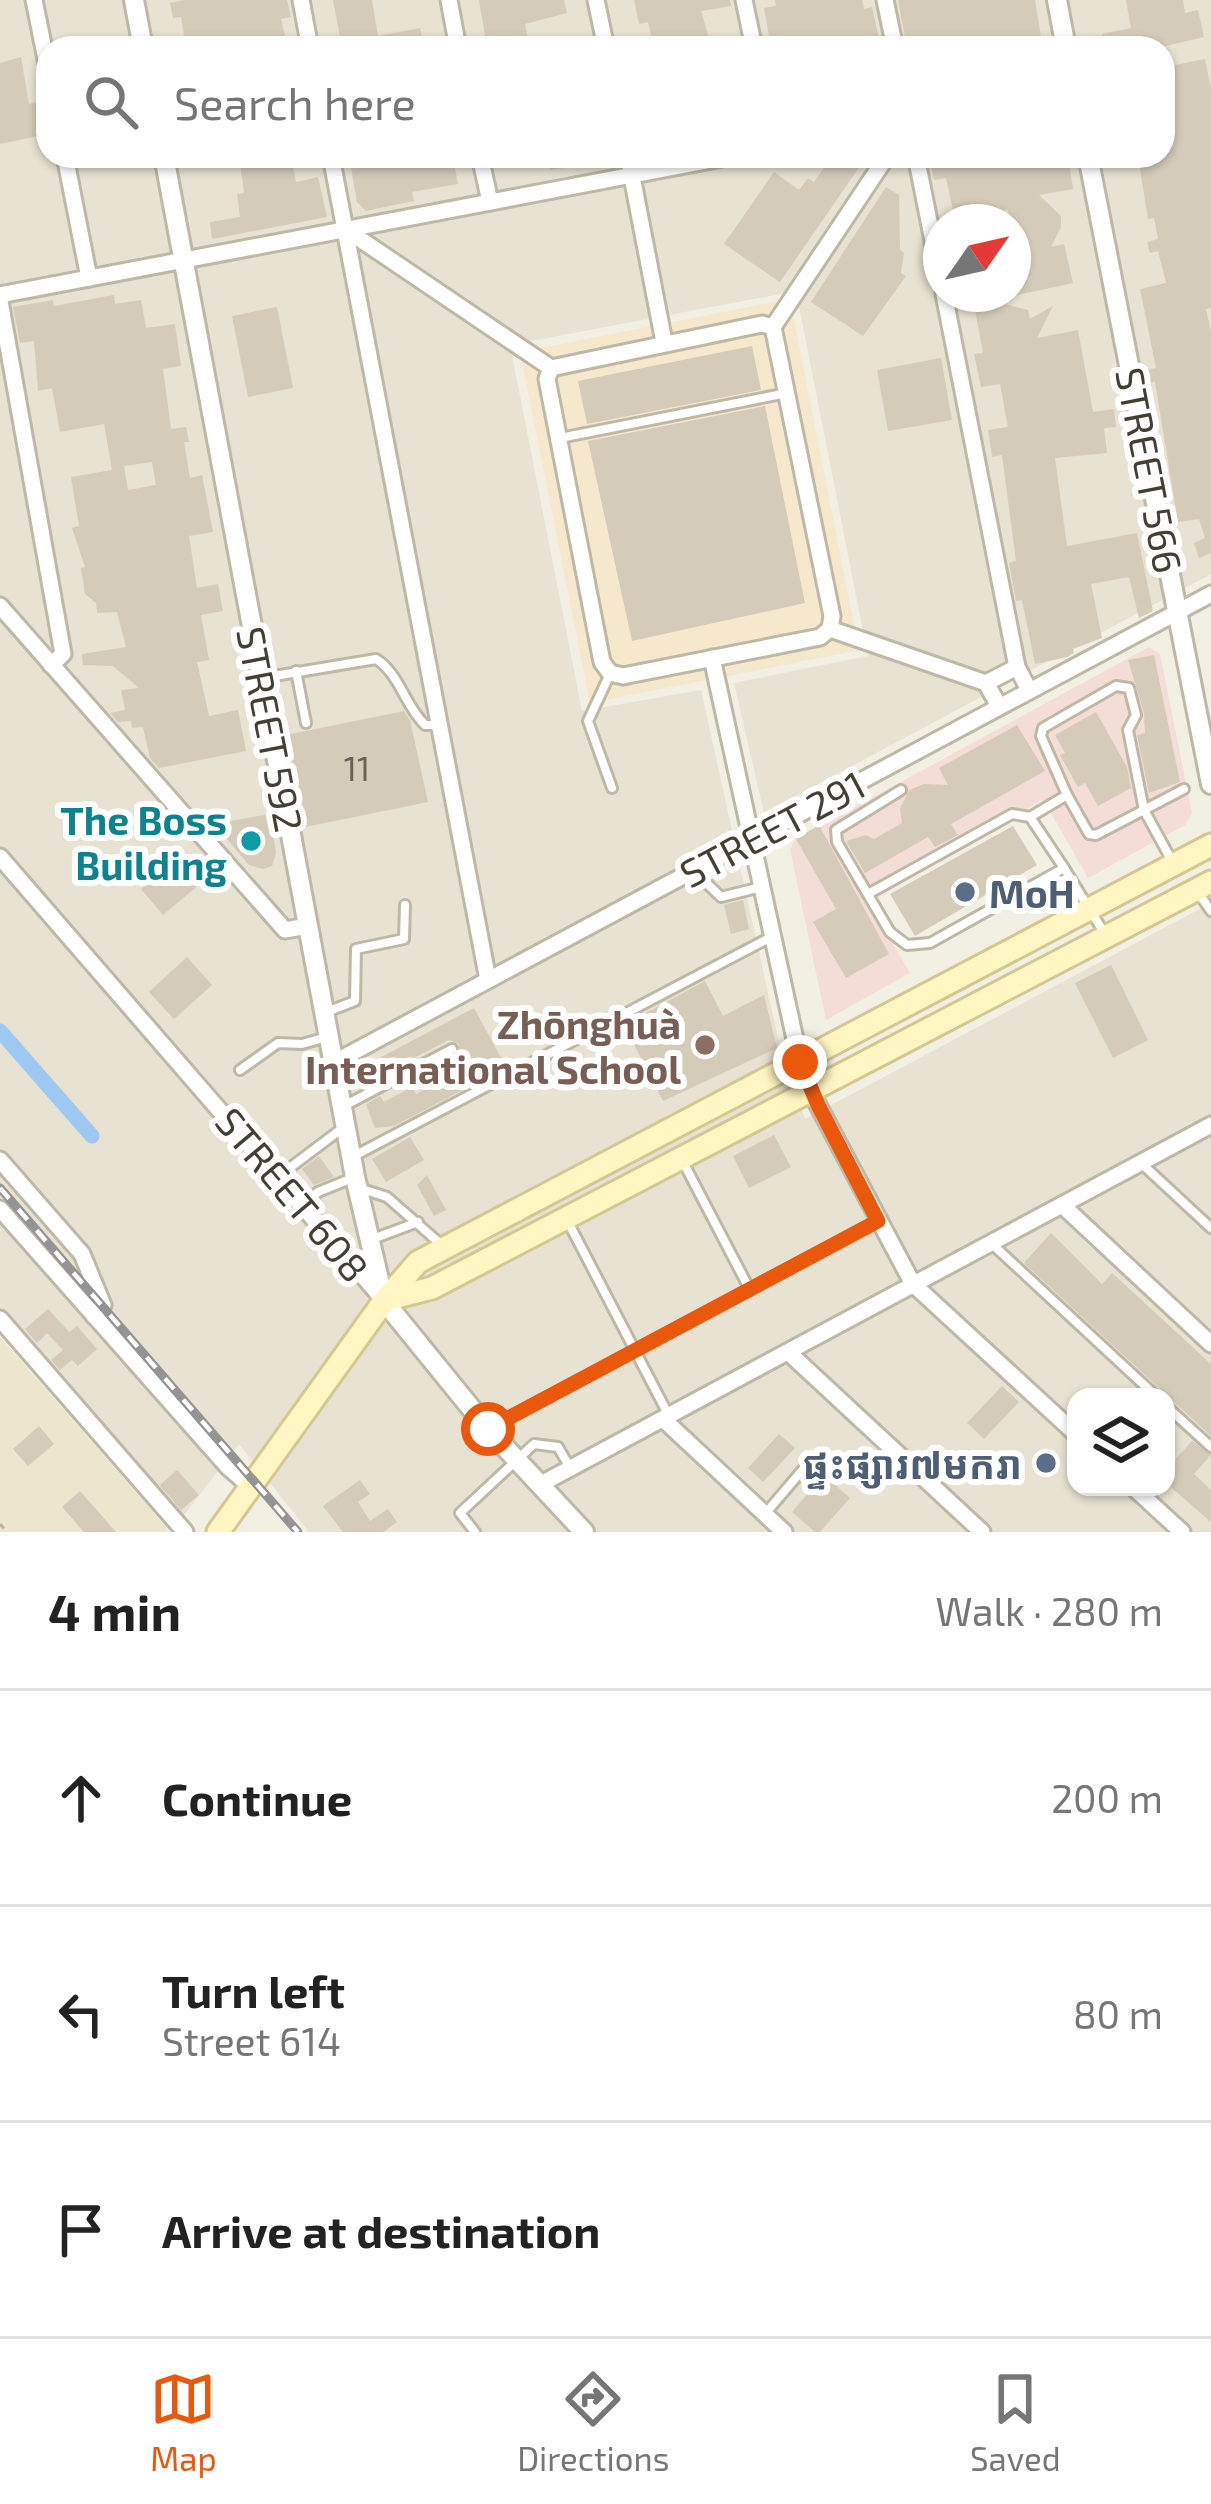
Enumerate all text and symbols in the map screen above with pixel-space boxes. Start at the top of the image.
search box [36,36,1175,168]
icon: search [78,69,144,135]
text: Search here [174,75,416,129]
north arrow [923,204,1031,312]
street label: STREET 566 [1107,363,1193,577]
street label: STREET 592 [228,622,314,836]
house number: 11 [344,748,370,788]
street label: STREET 291 [672,760,872,896]
place label: The Boss Building [60,796,227,888]
marker: The Boss Building [238,828,264,854]
place label: MoH [989,869,1075,916]
marker: MoH [952,879,978,905]
place label: Zhōnghuà International School [305,1000,681,1092]
marker: Zhōnghuà International School [692,1032,718,1058]
route end [773,1035,827,1089]
street label: STREET 608 [207,1098,379,1290]
map controls [1067,1388,1175,1496]
button: layers [1067,1388,1175,1496]
route start [461,1402,515,1456]
place label: ផ្ទះផ្សារ៧មករា [802,1440,1022,1490]
marker: ផ្ទះផ្សារ៧មករា [1033,1450,1059,1476]
text: 4 min [48,1580,181,1641]
text: Walk · 280 m [935,1587,1163,1634]
icon: ahead [48,1765,114,1831]
text: Continue [162,1771,352,1825]
text: 200 m [1051,1774,1163,1821]
text: Turn left [162,1963,345,2017]
icon: left [48,1981,114,2047]
text: 80 m [1073,1990,1163,2037]
text: Street 614 [162,2017,341,2064]
icon: arrive [48,2197,114,2263]
text: Arrive at destination [162,2203,600,2257]
tab: Map [150,2366,217,2478]
tab: Directions [517,2366,669,2478]
tab: Saved [970,2366,1061,2478]

